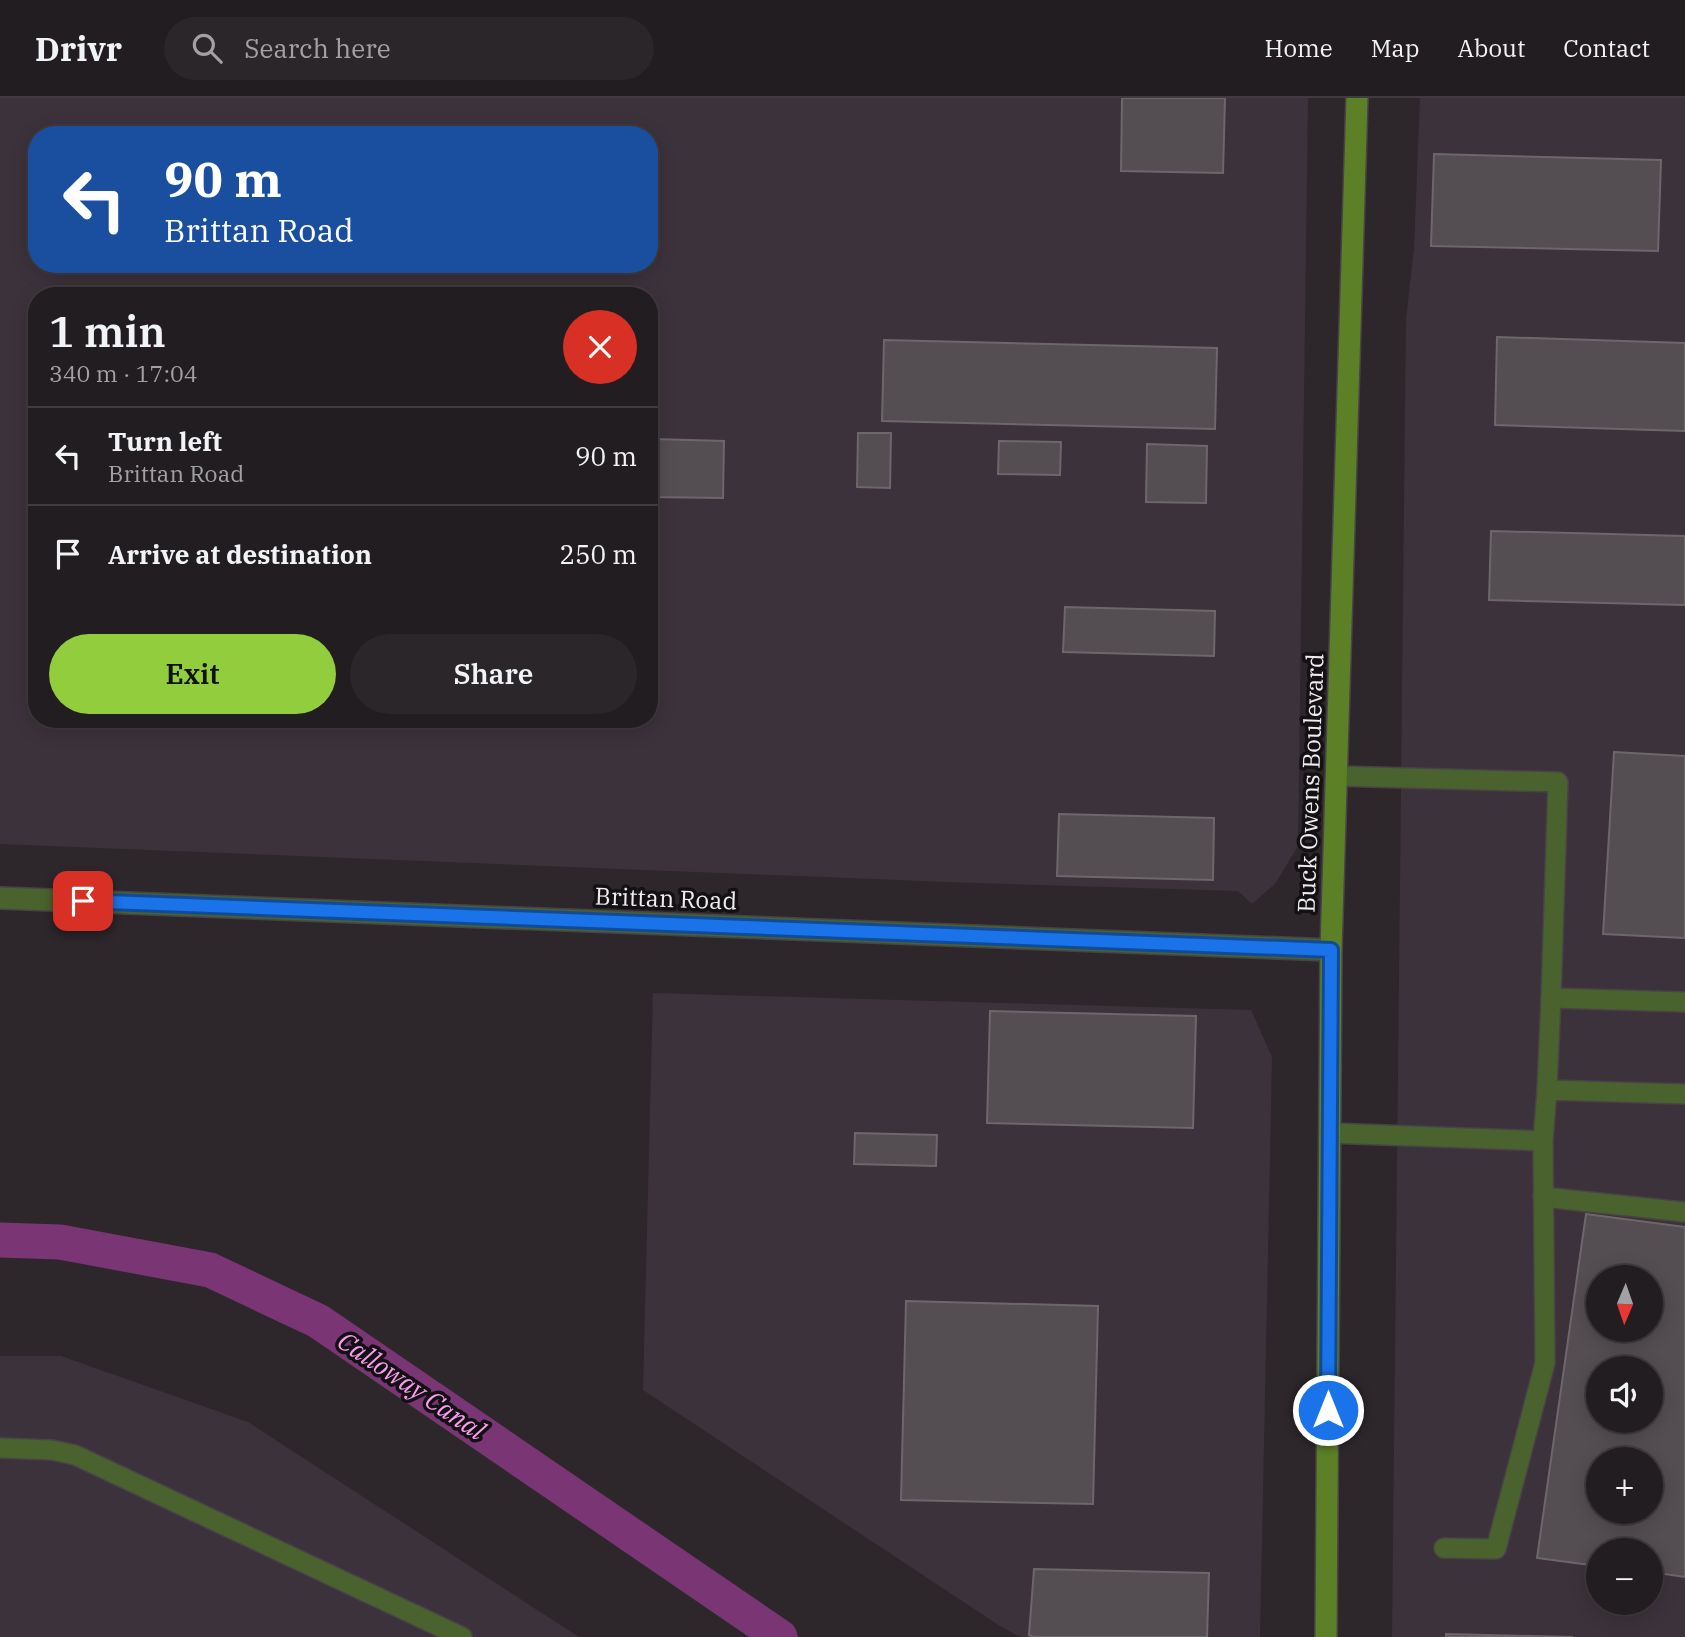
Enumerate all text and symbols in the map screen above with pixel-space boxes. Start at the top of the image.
search box [164,17,654,80]
text: Drivr [35,27,122,70]
icon: search [188,29,226,67]
text: Search here [244,31,391,65]
text: Home [1265,32,1333,64]
text: Map [1371,32,1419,64]
text: About [1457,32,1525,64]
text: Contact [1563,32,1650,64]
text: 90 m [164,147,282,210]
icon: left [49,154,140,245]
text: Brittan Road [164,209,354,251]
text: 1 min [49,304,166,359]
button: close [563,310,637,384]
text: 340 m · 17:04 [49,358,198,388]
text: Turn left [108,424,222,458]
icon: left [49,437,87,475]
text: 90 m [575,439,637,473]
text: Brittan Road [108,458,244,488]
icon: arrive [49,535,87,573]
text: Arrive at destination [108,537,372,571]
text: 250 m [559,537,637,571]
button: Exit [49,634,336,714]
button: Share [350,634,637,714]
street label: Buck Owens Boulevard [1289,653,1331,913]
pin [53,871,113,931]
street label: Brittan Road [594,880,738,916]
icon: arrive [64,882,102,920]
north arrow [1586,1265,1662,1342]
map controls [1586,1265,1663,1615]
water label: Calloway Canal [332,1323,493,1447]
button: sound [1586,1356,1663,1433]
position arrow [1291,1373,1365,1447]
button: + [1586,1447,1663,1524]
button: − [1586,1538,1663,1615]

